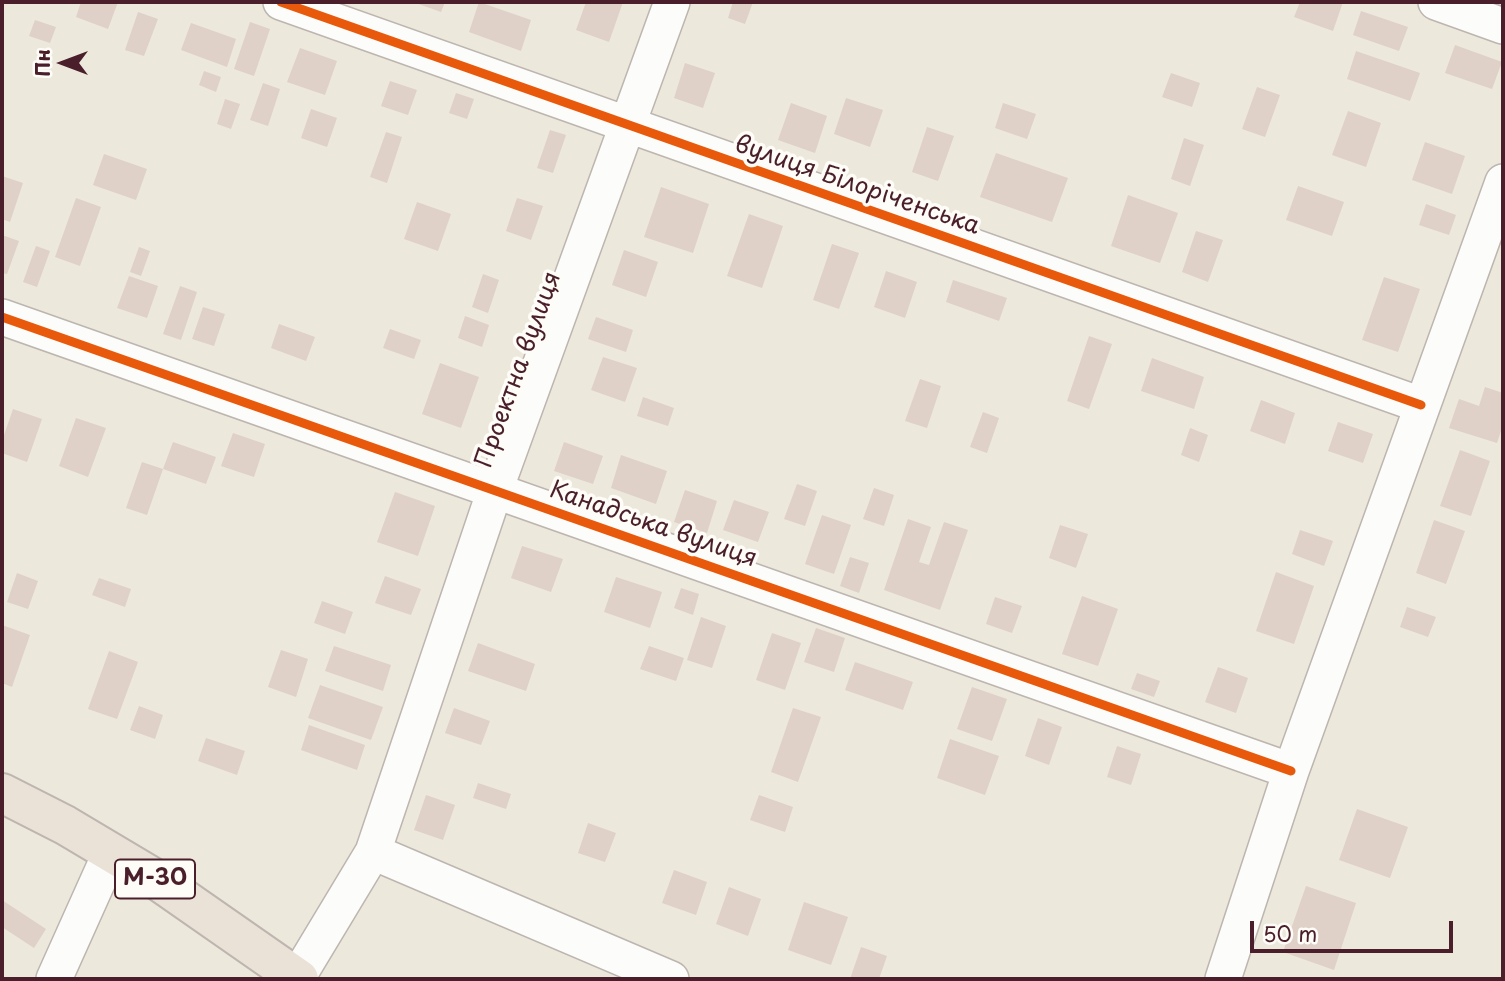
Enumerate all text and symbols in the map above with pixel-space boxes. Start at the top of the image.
north arrow [28,28,98,98]
text: Пн [28,49,56,77]
street label: вулиця Білоріченська [731,131,983,241]
street label: Проектна вулиця [470,268,568,472]
street label: Канадська вулиця [546,476,760,574]
road number: М-30 [115,860,195,898]
scale bar [1253,908,1456,952]
text: 50 m [1263,917,1317,949]

